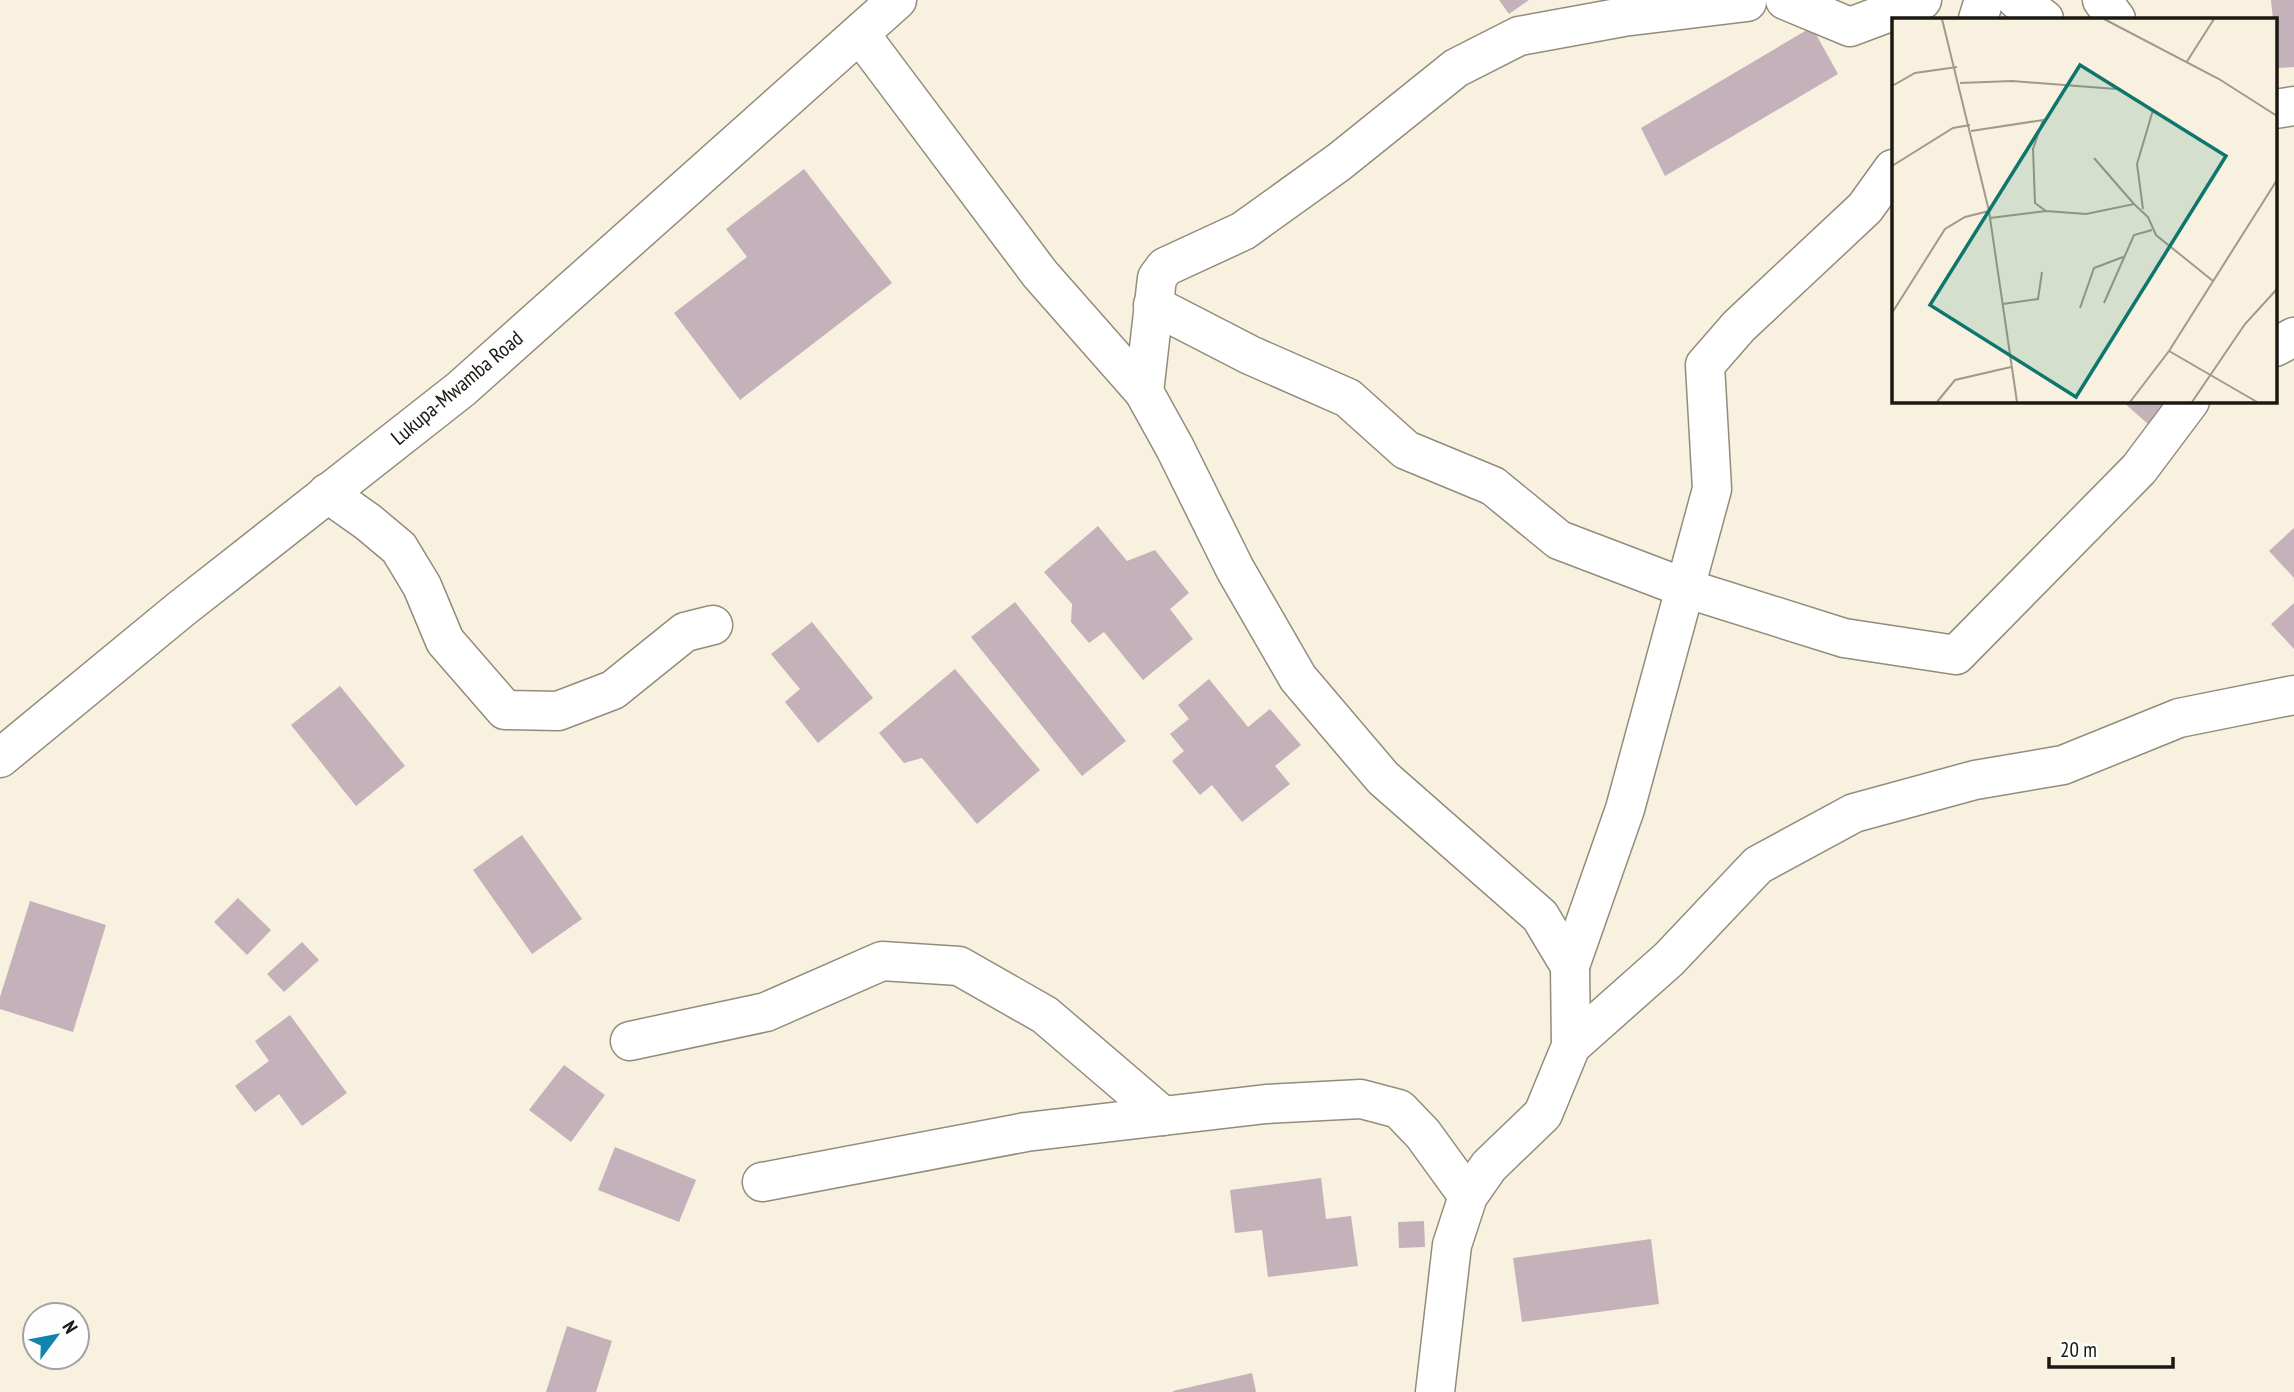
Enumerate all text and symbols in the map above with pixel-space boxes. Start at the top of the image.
inset map [1892,18,2276,402]
street label: Lukupa-Mwamba Road [385,325,528,451]
north arrow [21,1301,91,1371]
text: N [58,1316,83,1338]
scale bar [2049,1326,2173,1370]
text: 20 m [2060,1336,2097,1363]

